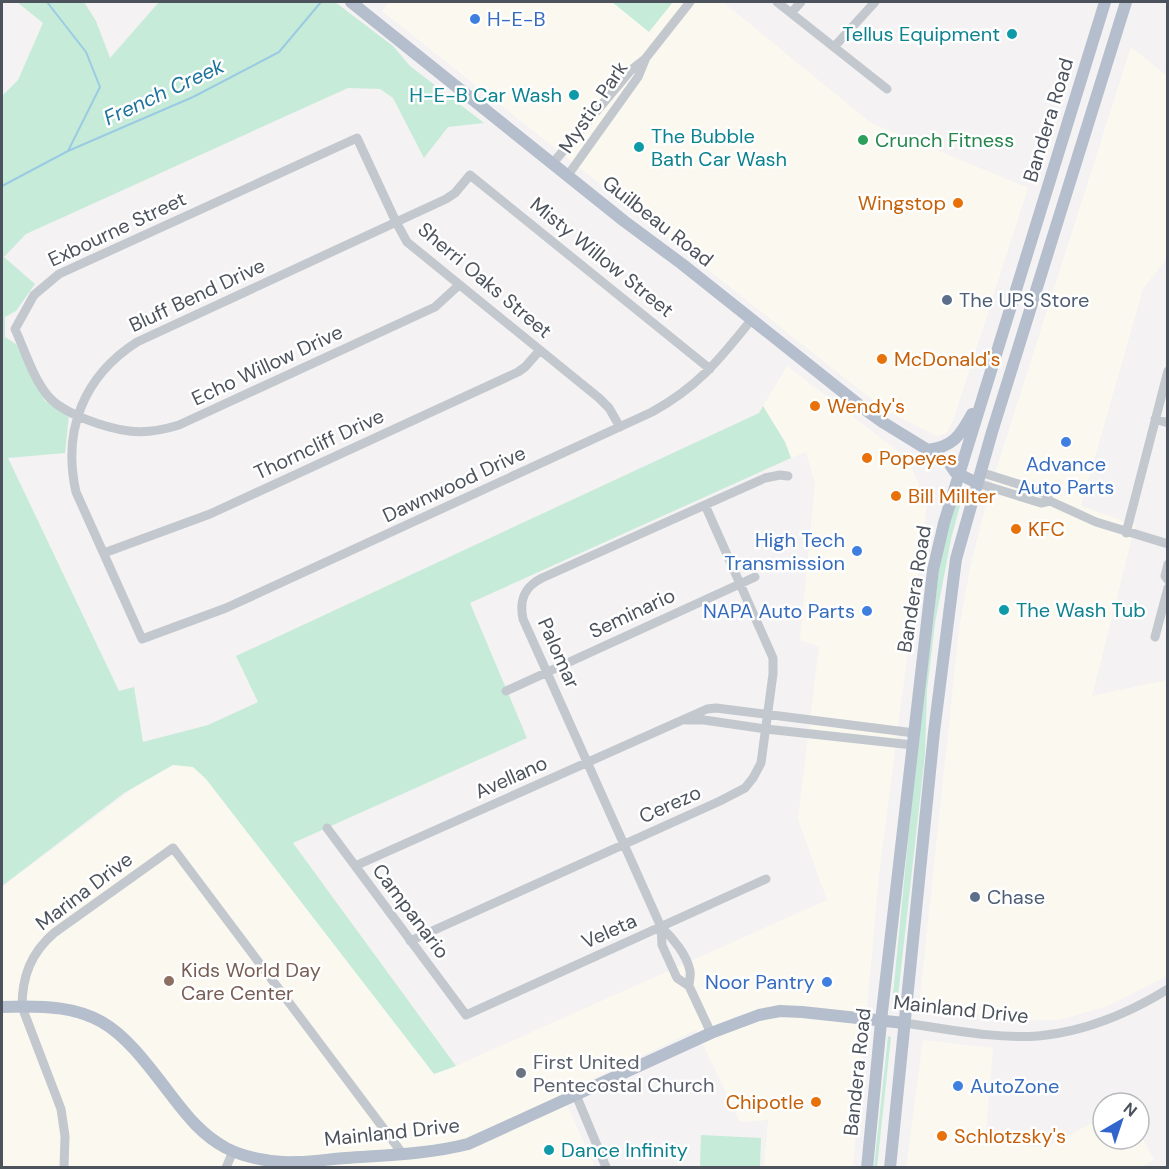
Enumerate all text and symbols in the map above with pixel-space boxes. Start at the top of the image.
place label: H-E-B [487,6,546,32]
marker: H-E-B [468,12,482,26]
place label: Tellus Equipment [842,21,1000,47]
marker: Tellus Equipment [1005,27,1019,41]
water label: French Creek [99,52,229,132]
street label: Bandera Road [1017,55,1079,185]
street label: Mystic Park [553,56,633,158]
place label: H-E-B Car Wash [409,82,562,108]
marker: H-E-B Car Wash [567,88,581,102]
place label: The Bubble Bath Car Wash [651,123,787,172]
place label: Crunch Fitness [875,127,1014,153]
marker: Crunch Fitness [856,133,870,147]
marker: The Bubble Bath Car Wash [632,140,646,154]
street label: Guilbeau Road [597,170,719,272]
street label: Exbourne Street [44,186,190,272]
place label: Wingstop [858,190,946,216]
street label: Misty Willow Street [525,191,679,323]
marker: Wingstop [951,196,965,210]
street label: Sherri Oaks Street [413,216,558,344]
street label: Bluff Bend Drive [125,252,269,338]
place label: The UPS Store [959,287,1089,313]
marker: The UPS Store [940,293,954,307]
street label: Echo Willow Drive [187,319,347,411]
place label: McDonald's [894,346,1000,372]
marker: McDonald's [875,352,889,366]
place label: Wendy's [827,393,905,419]
marker: Wendy's [808,399,822,413]
street label: Thorncliff Drive [250,403,388,485]
marker: Advance Auto Parts [1059,435,1073,449]
street label: Dawnwood Drive [378,439,530,529]
place label: Popeyes [879,445,957,471]
marker: Popeyes [860,451,874,465]
place label: Advance Auto Parts [1018,451,1114,500]
place label: Bill Millter [908,483,996,509]
marker: Bill Millter [889,489,903,503]
place label: KFC [1028,516,1065,542]
marker: KFC [1009,522,1023,536]
street label: Bandera Road [891,524,937,654]
place label: High Tech Transmission [724,527,845,576]
marker: High Tech Transmission [850,544,864,558]
street label: Seminario [585,582,679,644]
place label: The Wash Tub [1016,597,1146,623]
place label: NAPA Auto Parts [703,598,855,624]
marker: The Wash Tub [997,603,1011,617]
marker: NAPA Auto Parts [860,604,874,618]
street label: Palomar [532,614,586,692]
street label: Avellano [471,750,551,804]
street label: Cerezo [635,779,705,829]
street label: Marina Drive [30,846,138,936]
street label: Campanario [367,858,455,964]
place label: Chase [987,884,1045,910]
marker: Chase [968,890,982,904]
street label: Veleta [577,907,641,955]
place label: Kids World Day Care Center [181,957,321,1006]
place label: Noor Pantry [705,969,815,995]
marker: Kids World Day Care Center [162,974,176,988]
marker: Noor Pantry [820,975,834,989]
street label: Mainland Drive [892,989,1030,1029]
street label: Bandera Road [837,1007,877,1137]
place label: First United Pentecostal Church [533,1049,714,1098]
marker: First United Pentecostal Church [514,1066,528,1080]
place label: AutoZone [970,1073,1059,1099]
marker: AutoZone [951,1079,965,1093]
place label: Chipotle [726,1089,804,1115]
north arrow [1091,1091,1151,1151]
marker: Chipotle [809,1095,823,1109]
text: N [1119,1098,1141,1122]
street label: Mainland Drive [323,1112,461,1152]
place label: Schlotzsky's [954,1123,1066,1149]
marker: Schlotzsky's [935,1129,949,1143]
place label: Dance Infinity [561,1137,688,1163]
marker: Dance Infinity [542,1143,556,1157]

